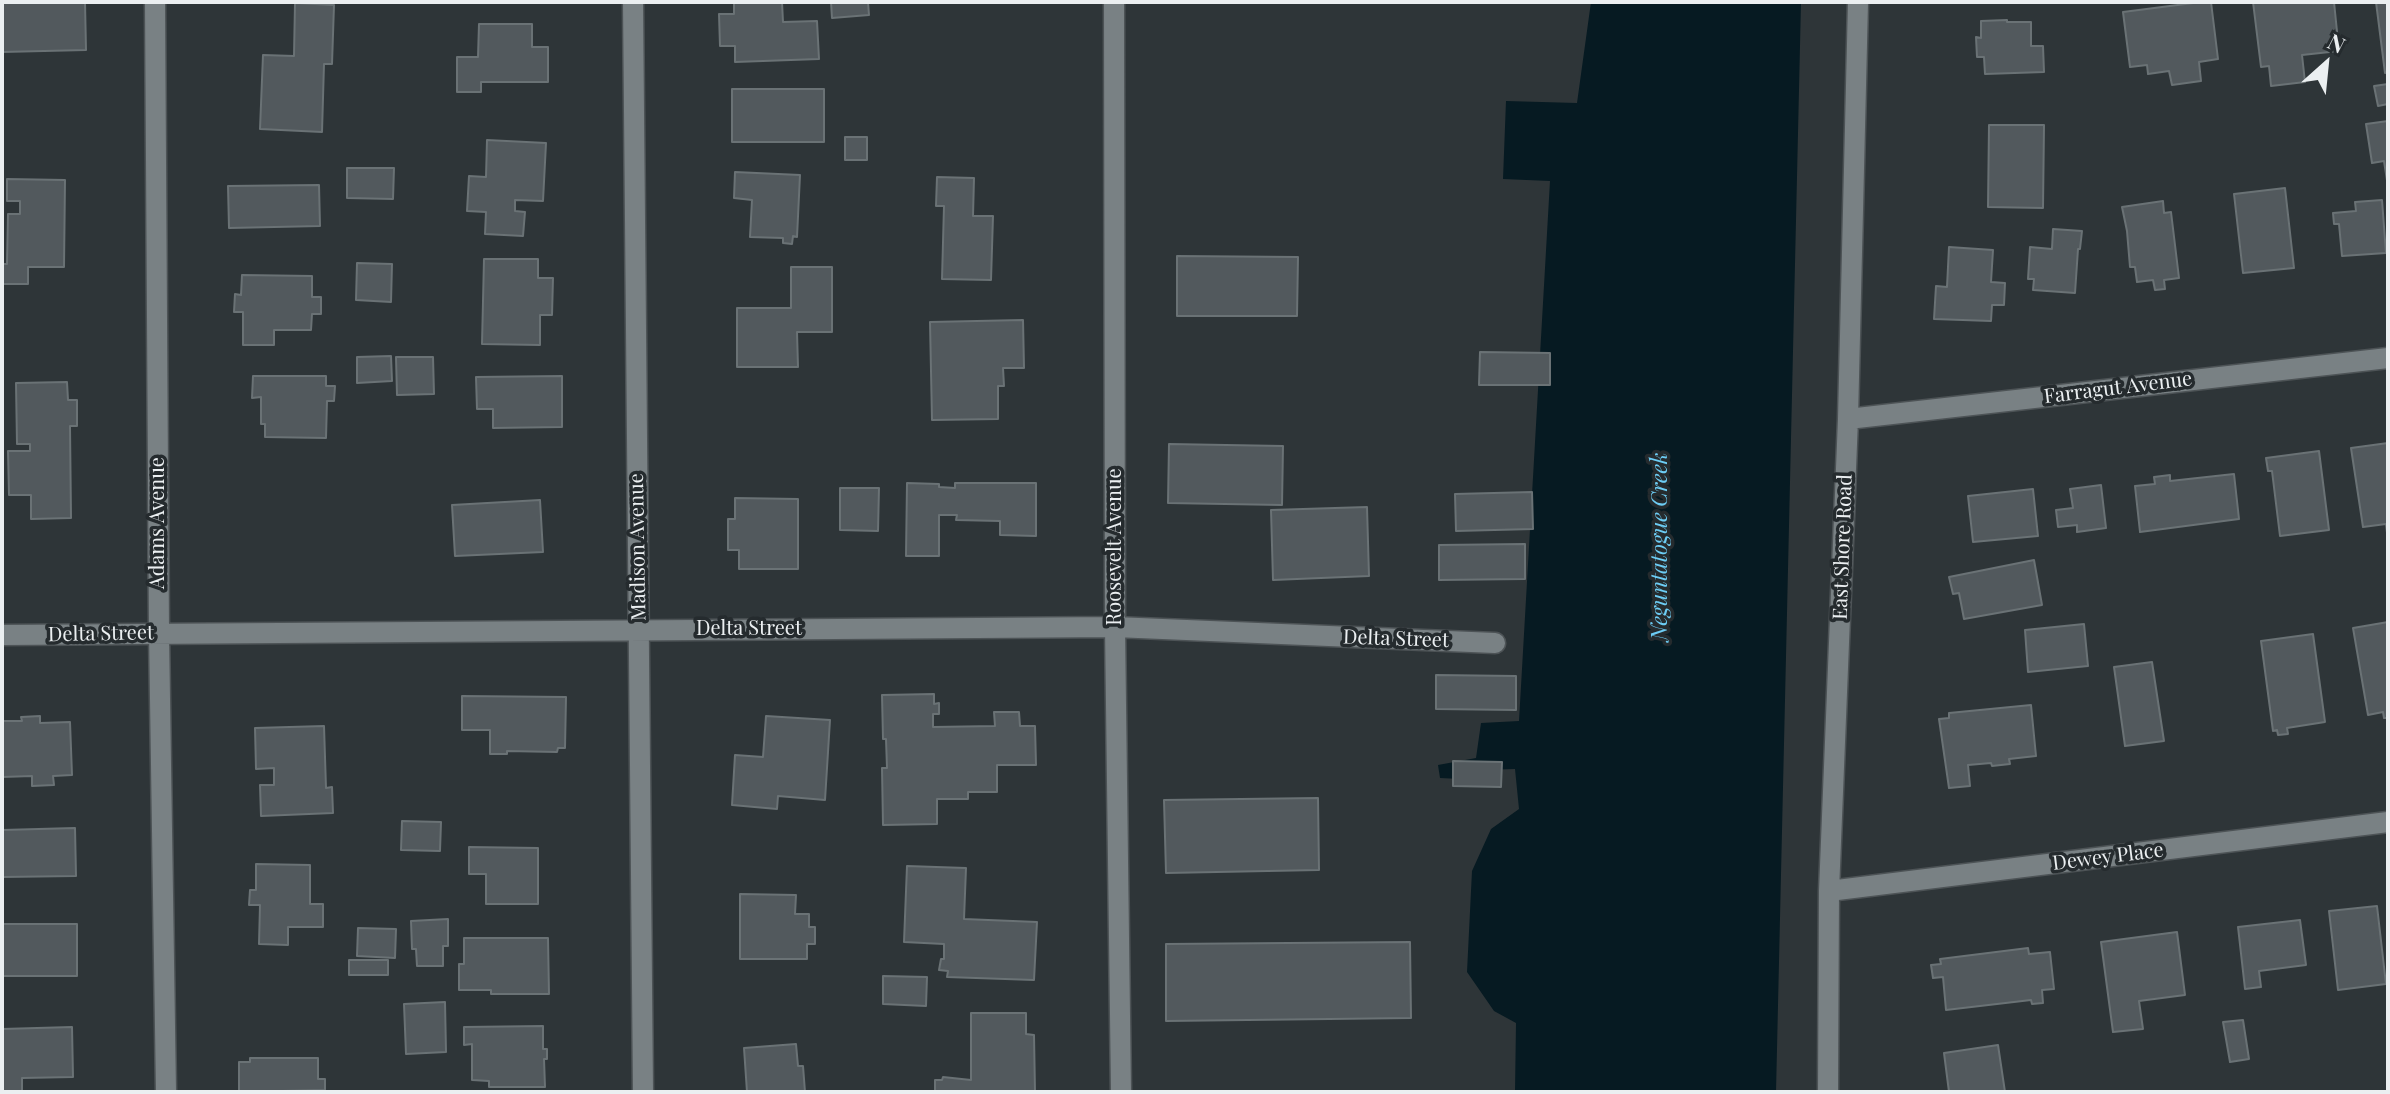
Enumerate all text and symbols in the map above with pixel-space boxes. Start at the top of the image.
north arrow [2286,24,2366,104]
text: N [2323,26,2351,60]
street label: Farragut Avenue [2043,367,2193,409]
water label: Neguntatogue Creek [1647,453,1673,641]
street label: Adams Avenue [146,457,170,589]
street label: Roosevelt Avenue [1103,468,1127,626]
street label: Madison Avenue [625,473,651,621]
street label: East Shore Road [1828,474,1858,620]
street label: Delta Street [696,617,802,641]
street label: Delta Street [48,621,154,647]
street label: Delta Street [1343,625,1449,653]
street label: Dewey Place [2051,838,2165,876]

